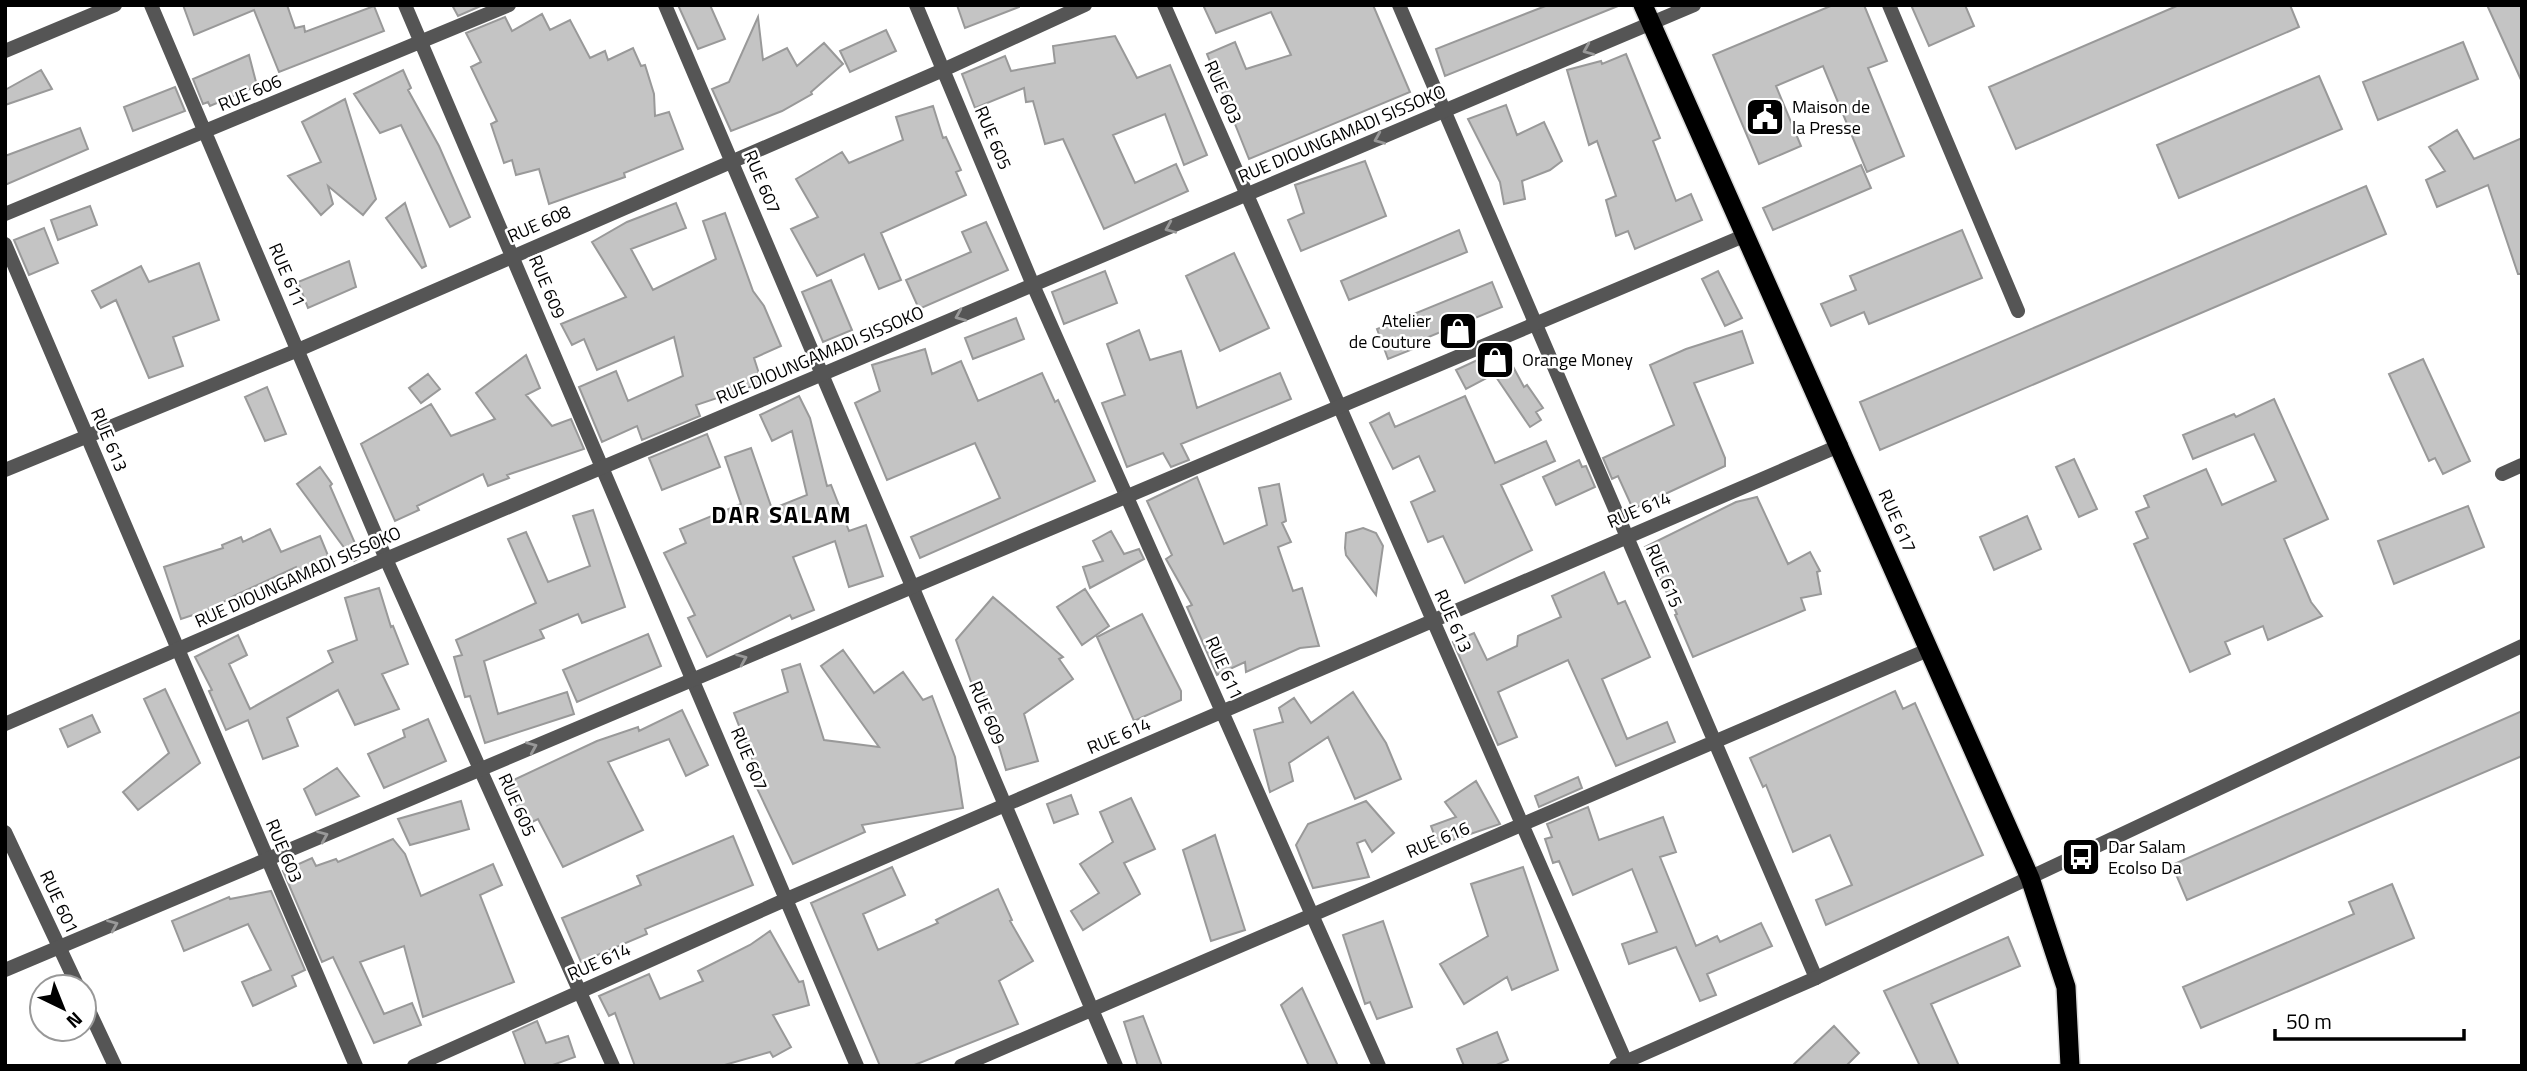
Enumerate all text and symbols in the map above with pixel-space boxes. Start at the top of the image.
one-way arrow [1583,42,1596,56]
street label: RUE 603 [1198,56,1249,128]
street label: RUE 606 [214,67,286,118]
street label: RUE DIOUNGAMADI SISSOKO [1234,77,1450,190]
place label: Maison de la Presse [1792,93,1870,141]
public building icon: Maison de la Presse [1744,96,1786,138]
street label: RUE 605 [968,102,1019,174]
one-way arrow [1374,131,1386,145]
street label: RUE 607 [737,146,788,218]
street label: RUE 608 [503,198,575,249]
one-way arrow [1164,219,1176,233]
street label: RUE 611 [262,239,313,311]
street label: RUE 609 [522,251,573,323]
street label: RUE DIOUNGAMADI SISSOKO [712,298,928,411]
place label: Atelier de Couture [1349,307,1431,355]
one-way arrow [955,308,967,322]
shop icon: Atelier de Couture [1437,310,1479,352]
shop icon: Orange Money [1474,339,1516,381]
place label: Orange Money [1522,346,1633,373]
street label: RUE 613 [84,404,135,476]
street label: RUE 614 [1603,484,1675,535]
street label: RUE 617 [1872,485,1923,557]
district label: DAR SALAM [711,496,853,532]
street label: RUE DIOUNGAMADI SISSOKO [190,519,405,634]
street label: RUE 615 [1639,540,1690,612]
street label: RUE 613 [1428,585,1479,657]
street label: RUE 611 [1199,632,1250,704]
one-way arrow [735,653,747,667]
street label: RUE 609 [962,677,1013,749]
street label: RUE 614 [1083,710,1155,761]
street label: RUE 607 [724,723,775,795]
one-way arrow [526,742,538,756]
street label: RUE 605 [492,769,543,841]
street label: RUE 616 [1402,814,1474,865]
street label: RUE 603 [259,815,310,887]
one-way arrow [316,830,328,844]
place label: Dar Salam Ecolso Da [2108,833,2186,881]
bus stop icon: Dar Salam Ecolso Da [2060,836,2102,878]
street label: RUE 601 [33,866,86,938]
one-way arrow [107,919,119,933]
street label: RUE 614 [563,936,635,987]
north arrow [28,973,98,1043]
scale bar [2275,998,2464,1042]
text: 50 m [2286,1005,2332,1037]
text: N [60,1006,90,1036]

